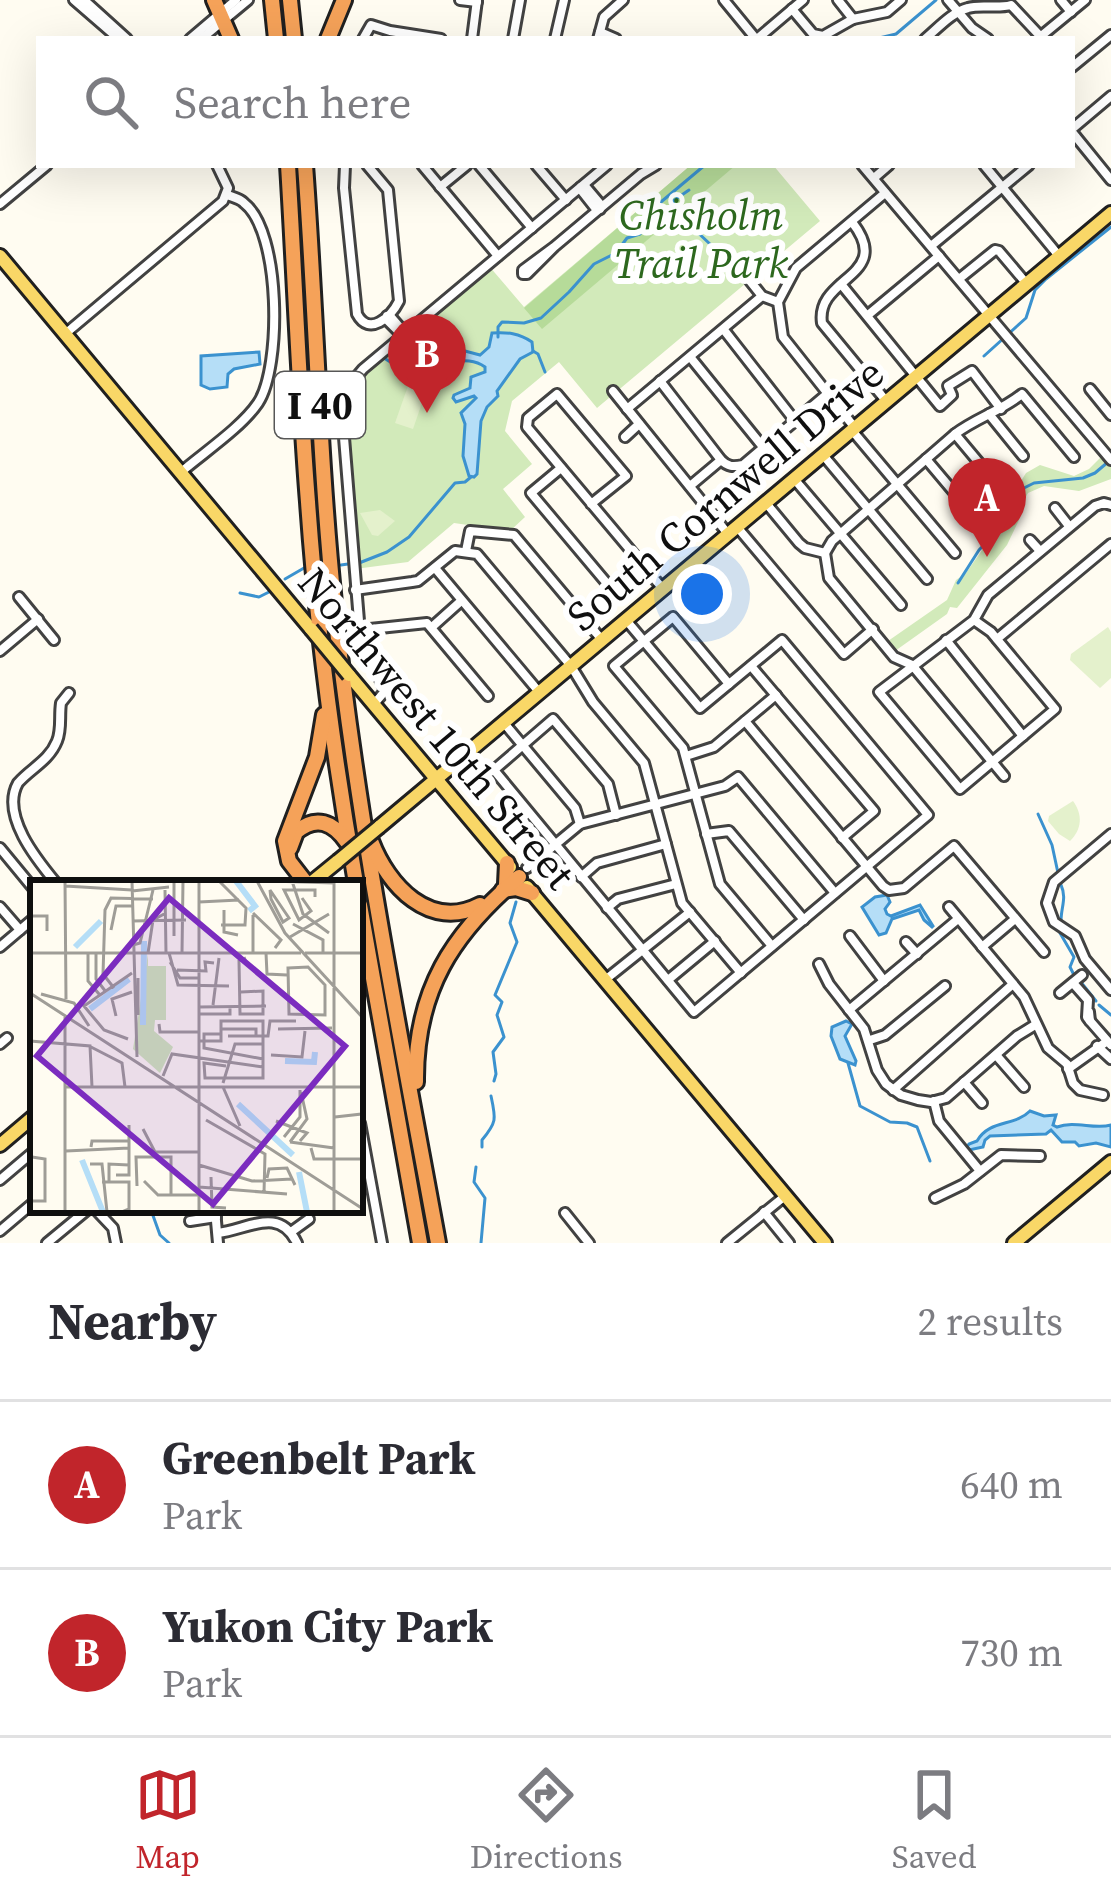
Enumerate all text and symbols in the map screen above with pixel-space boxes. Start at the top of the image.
search box [36,36,1075,168]
icon: search [78,69,144,135]
text: Search here [174,71,411,133]
park label: Chisholm Trail Park [614,186,788,292]
pin: B [388,314,466,413]
street label: South Cornwell Drive [554,344,896,644]
road number: I 40 [275,372,365,438]
pin: A [948,458,1026,557]
street label: Northwest 10th Street [285,555,589,901]
your location [672,564,732,624]
inset map [30,880,363,1213]
text: Nearby [48,1286,217,1356]
text: 2 results [918,1295,1063,1348]
text: Greenbelt Park [162,1427,475,1489]
text: A [74,1458,100,1511]
text: 640 m [960,1458,1063,1511]
text: Park [162,1489,242,1542]
text: Yukon City Park [162,1595,493,1657]
text: B [74,1626,100,1679]
text: 730 m [960,1626,1063,1679]
text: Park [162,1657,242,1710]
tab: Map [135,1762,201,1879]
tab: Directions [470,1762,623,1879]
tab: Saved [892,1762,976,1879]

